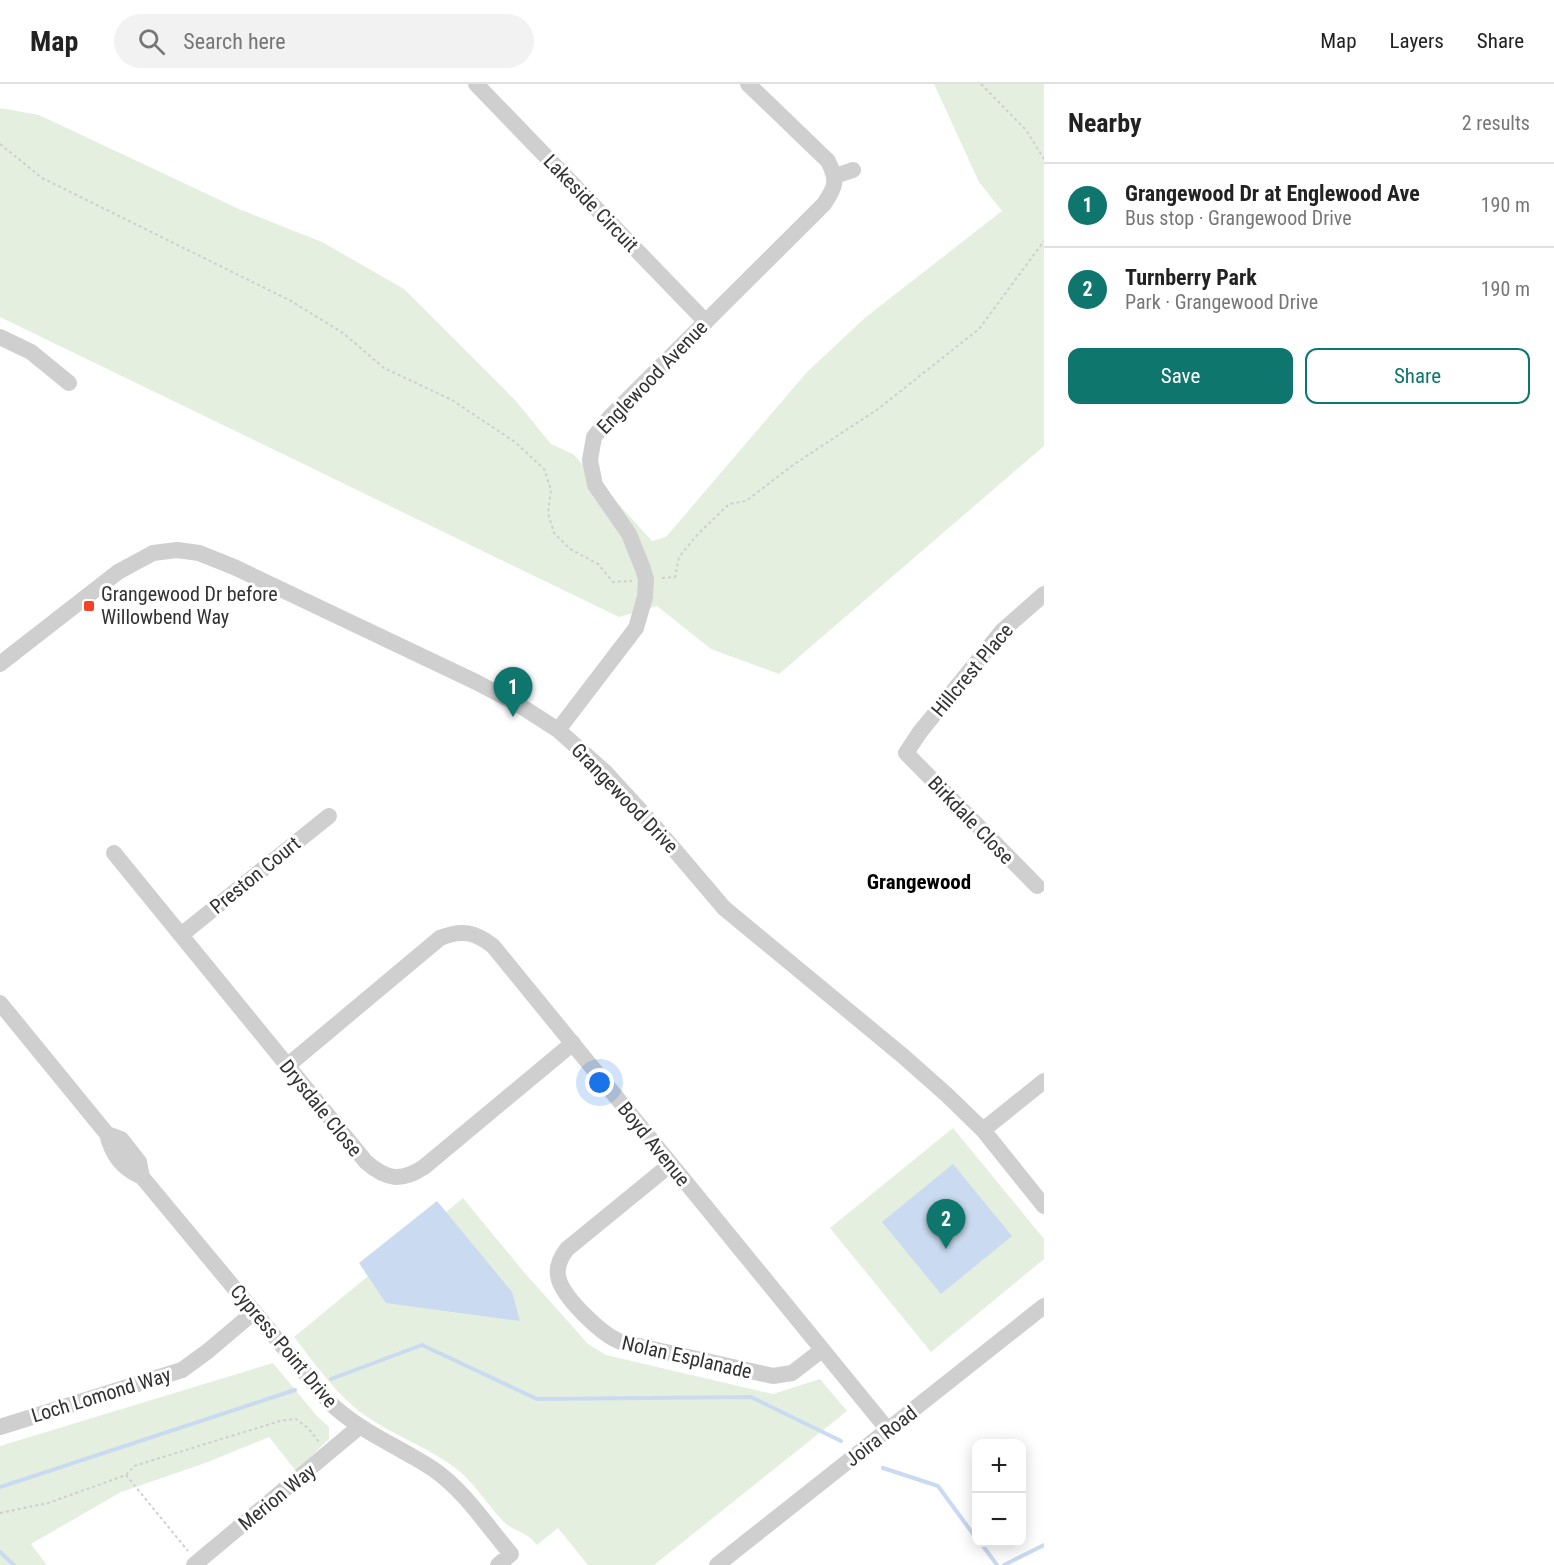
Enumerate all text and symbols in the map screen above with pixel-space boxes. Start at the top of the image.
search box [114,14,534,68]
text: Map [30,25,78,58]
icon: search [135,25,168,58]
text: Search here [183,29,286,54]
text: Map [1320,29,1357,53]
text: Layers [1390,29,1444,53]
text: Share [1477,29,1524,53]
text: Nearby [1068,108,1142,138]
text: 2 results [1462,111,1530,135]
street label: Lakeside Circuit [539,149,643,257]
text: Grangewood Dr at Englewood Ave [1125,181,1420,206]
text: 1 [1082,193,1093,217]
text: 190 m [1481,193,1530,217]
text: Bus stop · Grangewood Drive [1125,206,1352,230]
text: Turnberry Park [1125,265,1257,290]
text: 2 [1082,277,1093,301]
text: 190 m [1481,277,1530,301]
text: Park · Grangewood Drive [1125,290,1318,314]
street label: Englewood Avenue [592,315,712,439]
button: Save [1068,348,1293,404]
button: Share [1305,348,1530,404]
place label: Grangewood Dr before Willowbend Way [101,582,278,629]
marker: Grangewood Dr before Willowbend Way [82,599,96,613]
street label: Hillcrest Place [926,619,1018,721]
pin: 1 [494,668,532,717]
street label: Grangewood Drive [567,738,683,858]
street label: Birkdale Close [923,771,1019,869]
street label: Preston Court [205,831,305,919]
district label: Grangewood [867,870,971,894]
street label: Drysdale Close [275,1055,367,1161]
your location [585,1068,614,1097]
street label: Boyd Avenue [613,1097,695,1191]
pin: 2 [926,1200,966,1249]
street label: Cypress Point Drive [226,1280,342,1412]
street label: Nolan Esplanade [620,1330,754,1384]
street label: Loch Lomond Way [28,1362,174,1428]
street label: Joira Road [840,1401,922,1471]
map controls [972,1439,1026,1547]
button: + [972,1439,1026,1493]
street label: Merion Way [234,1459,320,1535]
button: − [972,1493,1026,1547]

